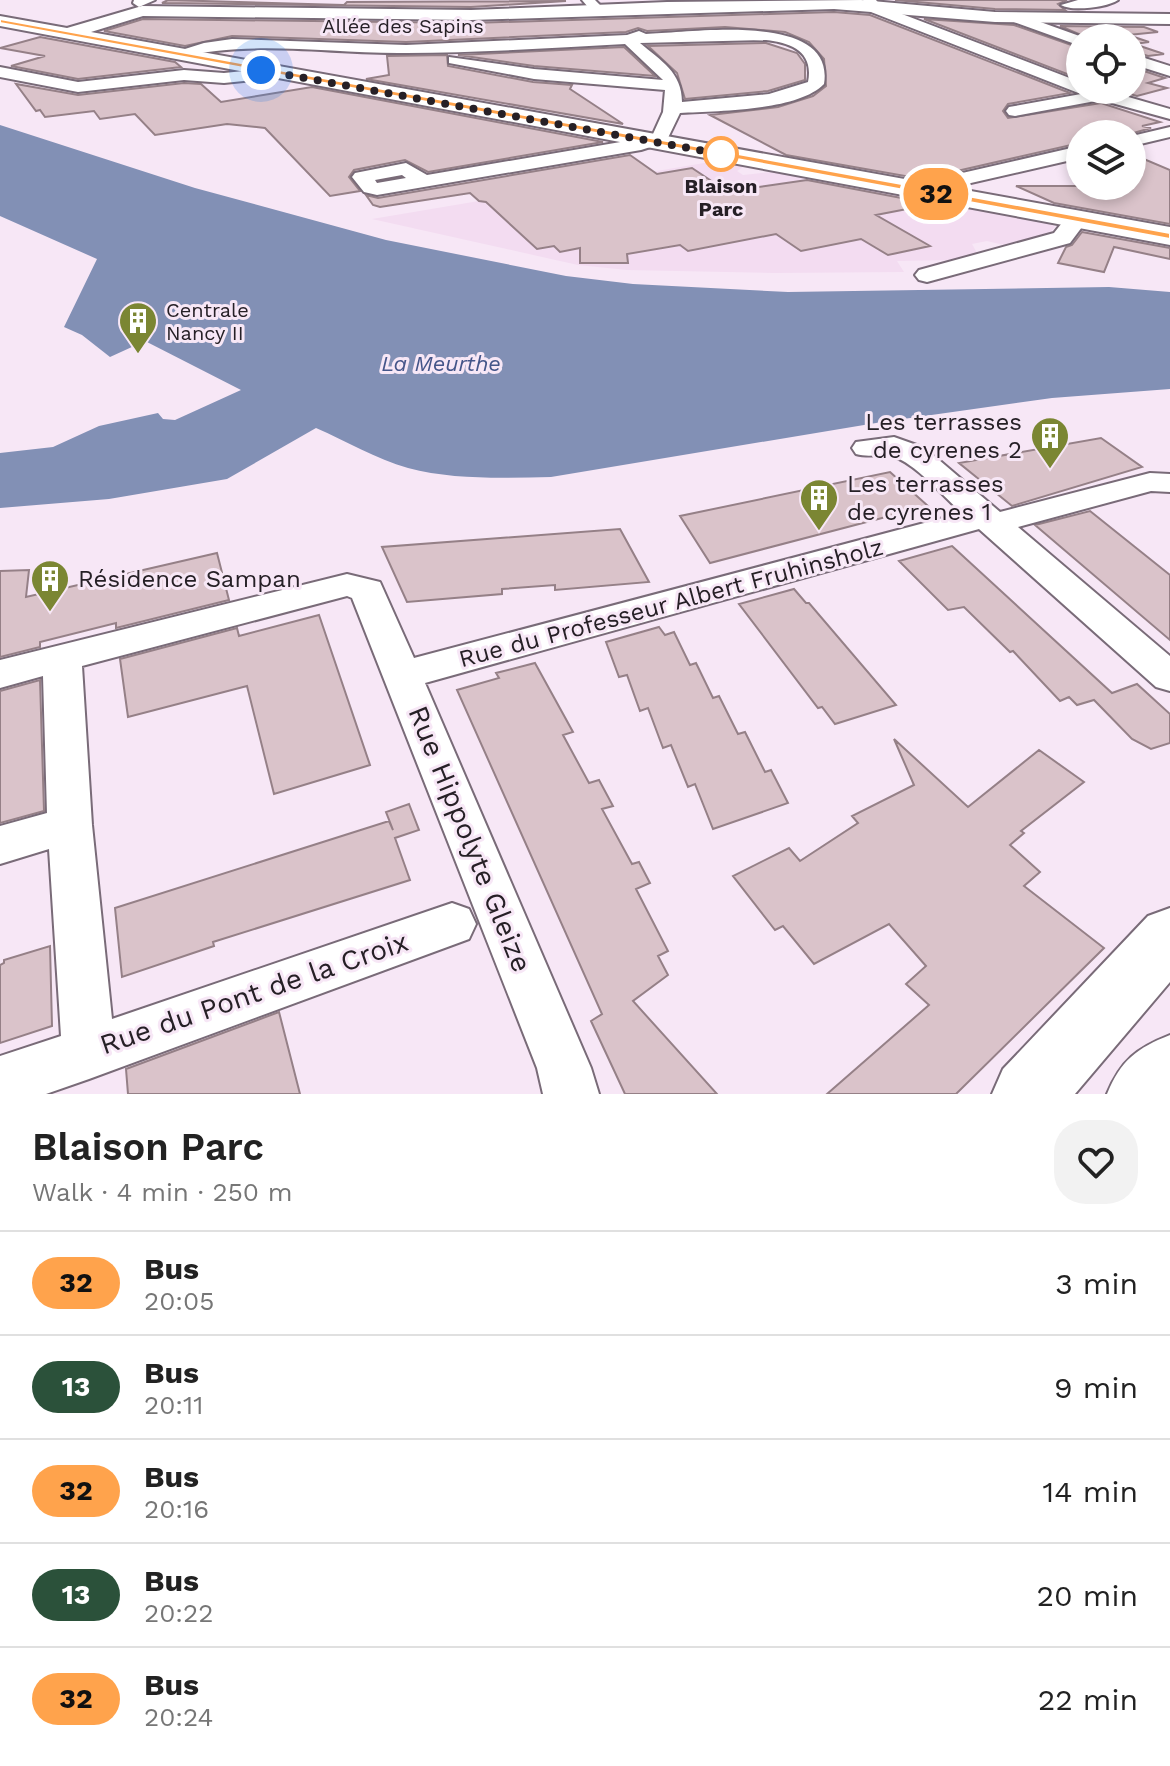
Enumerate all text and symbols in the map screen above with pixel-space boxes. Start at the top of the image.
street label: Allée des Sapins [322,14,484,38]
map controls [1066,24,1146,200]
button: locate [1066,24,1146,104]
your location [241,50,281,90]
button: layers [1066,120,1146,200]
marker: Blaison Parc [704,137,738,171]
line badge: 32 [900,168,972,220]
place label: Blaison Parc [685,174,757,221]
text: 32 [919,177,953,210]
place label: Centrale Nancy II [166,298,249,345]
building icon: Centrale Nancy II [117,300,159,355]
water label: La Meurthe [381,351,501,376]
place label: Les terrasses de cyrenes 2 [865,408,1022,464]
building icon: Les terrasses de cyrenes 2 [1029,415,1071,470]
place label: Les terrasses de cyrenes 1 [847,470,1004,526]
building icon: Les terrasses de cyrenes 1 [798,477,840,532]
street label: Rue du Professeur Albert Fruhinsholz [456,533,886,673]
building icon: Résidence Sampan [29,558,71,613]
place label: Résidence Sampan [78,565,301,593]
street label: Rue Hippolyte Gleize [401,701,539,977]
street label: Rue du Pont de la Croix [96,925,412,1061]
button: heart [1054,1120,1138,1204]
text: Blaison Parc [32,1125,264,1169]
text: Walk · 4 min · 250 m [32,1177,293,1207]
text: Bus [144,1251,199,1286]
text: 32 [59,1266,93,1299]
text: 3 min [1055,1266,1138,1301]
text: 20:05 [144,1286,214,1316]
text: Bus [144,1355,199,1390]
text: 13 [62,1370,90,1403]
text: 9 min [1054,1370,1138,1405]
text: 20:11 [144,1390,203,1420]
text: Bus [144,1459,199,1494]
text: 32 [59,1474,93,1507]
text: 14 min [1043,1474,1138,1509]
text: 20:16 [144,1494,209,1524]
text: Bus [144,1563,199,1598]
text: 13 [62,1578,90,1611]
text: 20 min [1036,1578,1138,1613]
text: 20:22 [144,1598,213,1628]
text: Bus [144,1667,199,1702]
text: 32 [59,1682,93,1715]
text: 22 min [1038,1682,1138,1717]
text: 20:24 [144,1702,213,1732]

